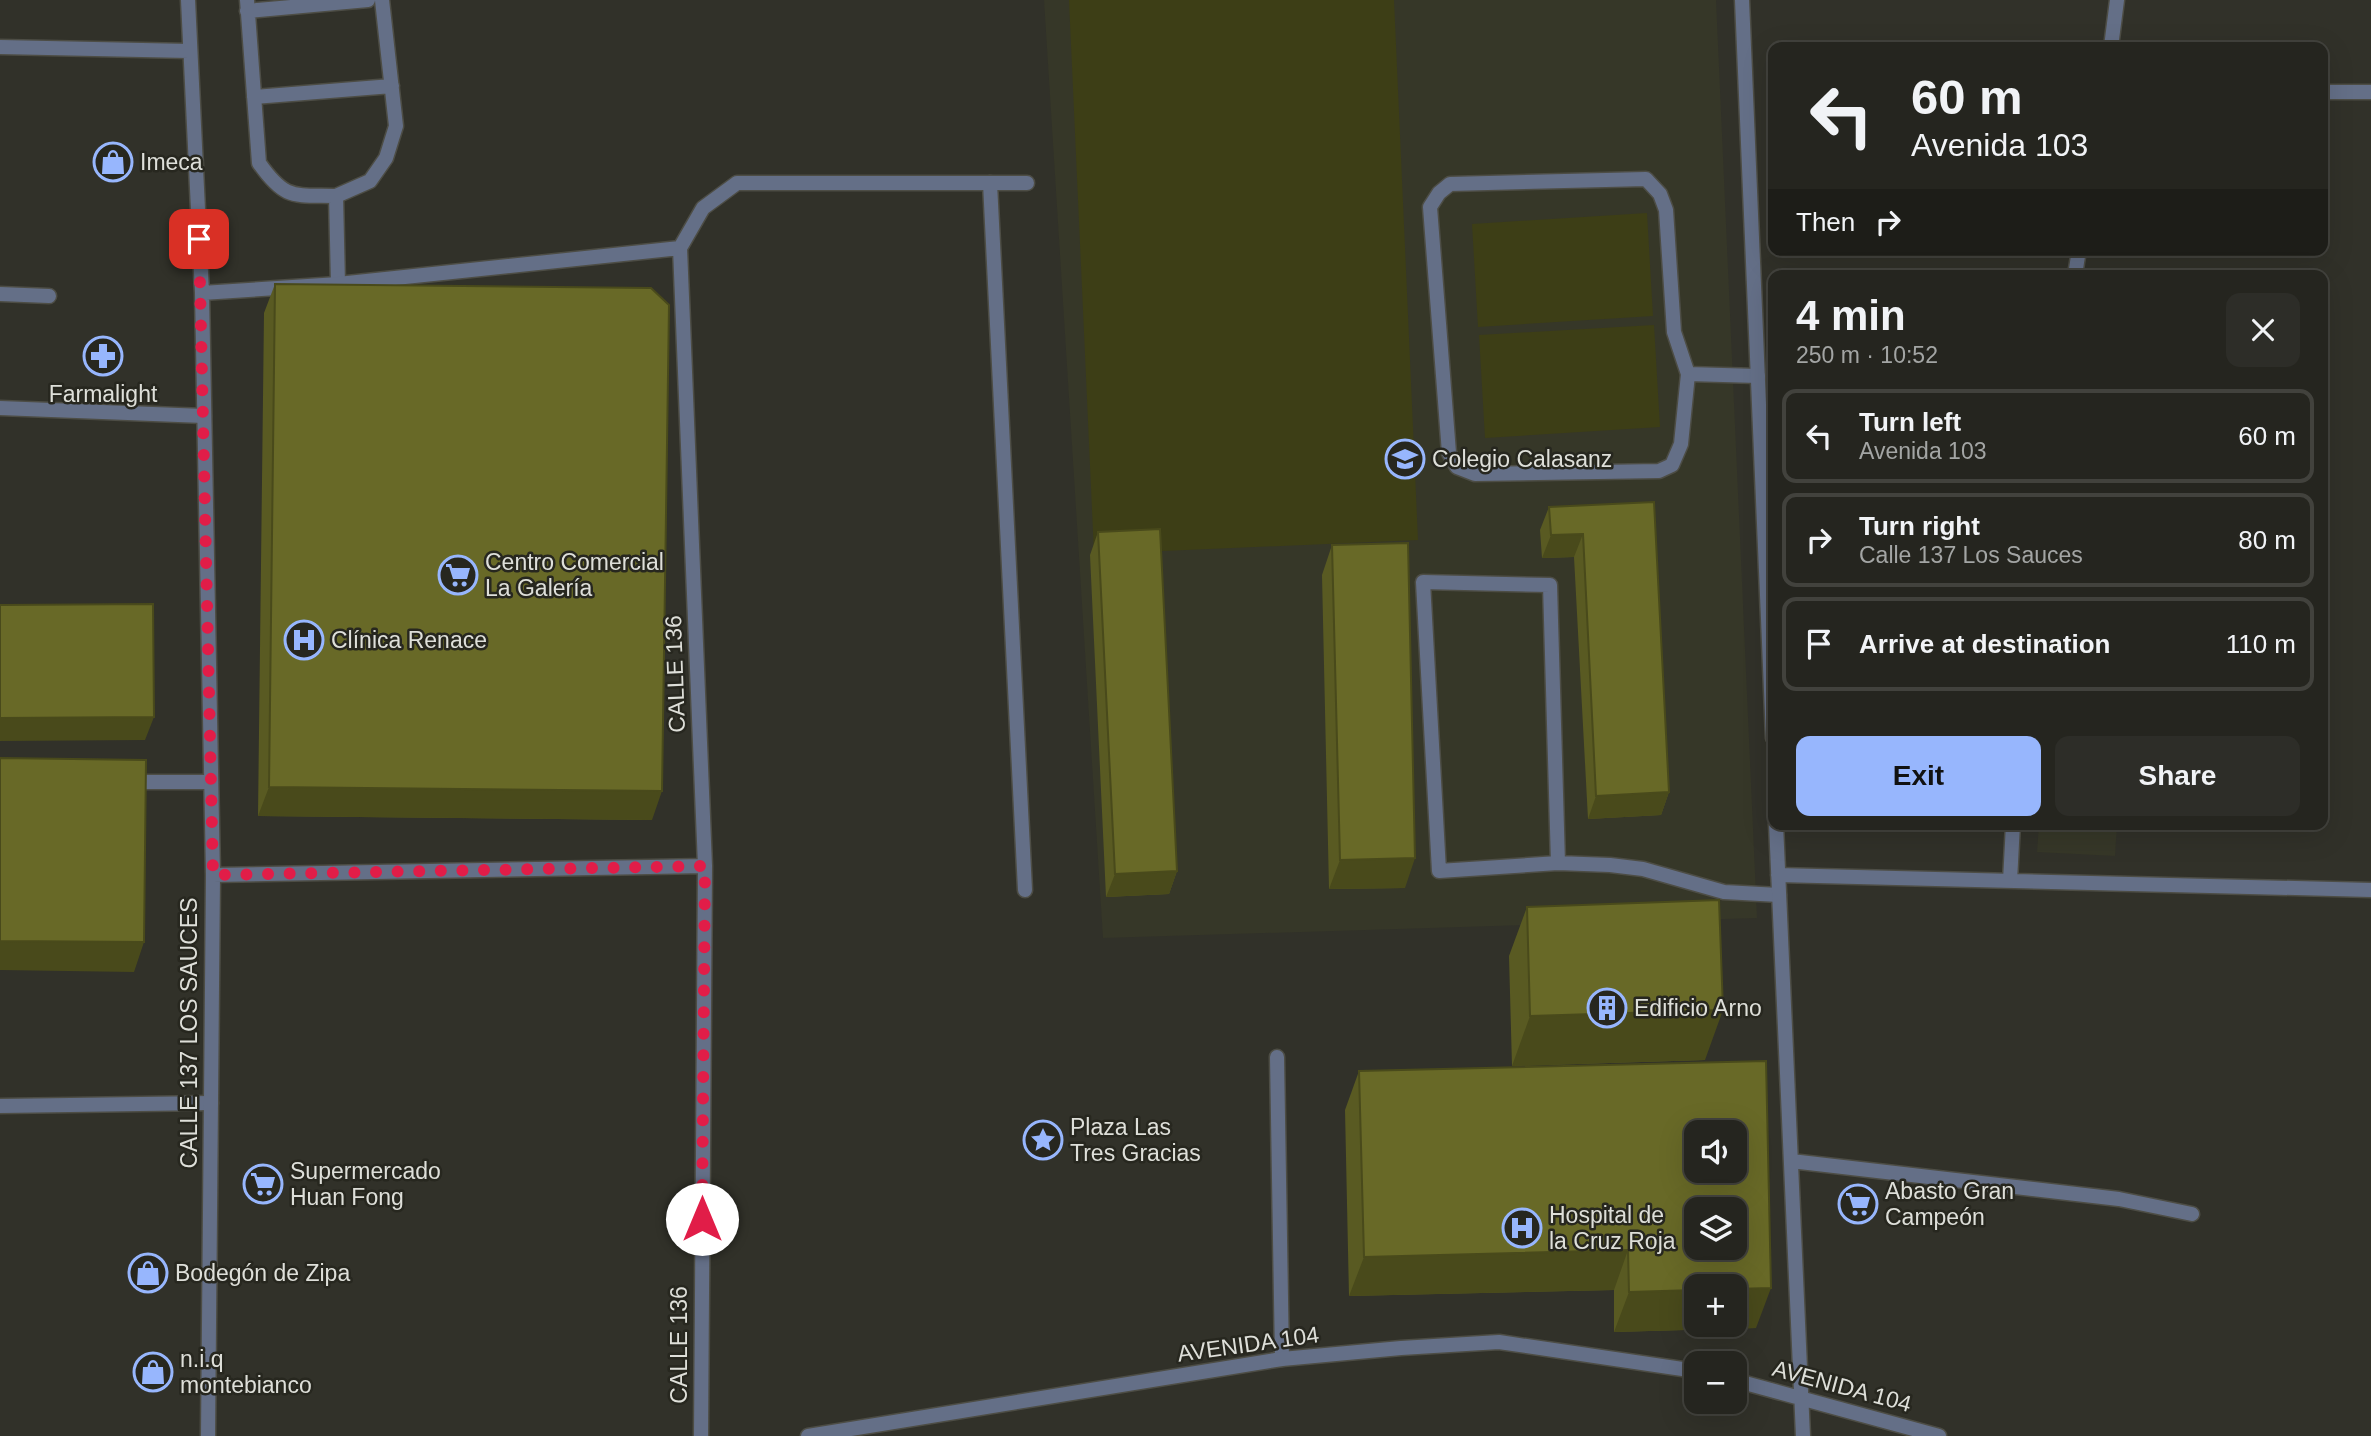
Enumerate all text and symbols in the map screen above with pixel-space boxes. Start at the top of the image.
icon: left [1796,70,1887,161]
text: 60 m [1911,70,2023,124]
text: Avenida 103 [1911,127,2088,163]
shop icon: Imeca [92,141,134,183]
place label: Imeca [140,149,203,175]
icon: right [1869,203,1907,241]
text: Then [1796,207,1855,237]
pin [169,209,229,269]
icon: arrive [180,220,218,258]
text: 4 min [1796,292,1906,339]
button: close [2226,293,2300,367]
pharmacy icon: Farmalight [82,335,124,377]
text: 250 m · 10:52 [1796,342,1938,368]
place label: Farmalight [49,381,158,407]
text: Turn left [1859,407,1961,437]
icon: left [1800,417,1838,455]
text: 60 m [2238,421,2296,451]
school or university icon: Colegio Calasanz [1384,438,1426,480]
text: Avenida 103 [1859,438,1986,464]
place label: Colegio Calasanz [1432,446,1612,472]
text: Turn right [1859,511,1980,541]
icon: right [1800,521,1838,559]
text: 80 m [2238,525,2296,555]
text: Calle 137 Los Sauces [1859,542,2083,568]
place label: Centro Comercial La Galería [485,549,664,601]
supermarket icon: Centro Comercial La Galería [437,554,479,596]
street label: CALLE 136 [660,615,690,733]
hospital icon: Clínica Renace [283,619,325,661]
icon: arrive [1800,625,1838,663]
place label: Clínica Renace [331,627,487,653]
text: Arrive at destination [1859,629,2110,659]
text: 110 m [2226,629,2296,659]
button: Exit [1796,736,2041,816]
button: Share [2055,736,2300,816]
street label: CALLE 137 LOS SAUCES [176,897,202,1169]
building icon: Edificio Arno [1586,987,1628,1029]
place label: Edificio Arno [1634,995,1762,1021]
place label: Plaza Las Tres Gracias [1070,1114,1201,1166]
place icon: Plaza Las Tres Gracias [1022,1119,1064,1161]
map controls [1684,1120,1747,1414]
button: sound [1684,1120,1747,1183]
place label: Supermercado Huan Fong [290,1158,441,1210]
supermarket icon: Supermercado Huan Fong [242,1163,284,1205]
place label: Abasto Gran Campeón [1885,1178,2014,1230]
position arrow [665,1182,739,1256]
supermarket icon: Abasto Gran Campeón [1837,1183,1879,1225]
button: layers [1684,1197,1747,1260]
place label: Hospital de la Cruz Roja [1549,1202,1676,1254]
hospital icon: Hospital de la Cruz Roja [1501,1207,1543,1249]
shop icon: Bodegón de Zipa [127,1252,169,1294]
place label: Bodegón de Zipa [175,1260,350,1286]
button: + [1684,1274,1747,1337]
street label: CALLE 136 [666,1286,692,1404]
street label: AVENIDA 104 [1176,1321,1321,1367]
place label: n.i.q montebianco [180,1346,312,1398]
shop icon: n.i.q montebianco [132,1351,174,1393]
button: − [1684,1351,1747,1414]
street label: AVENIDA 104 [1770,1355,1915,1417]

